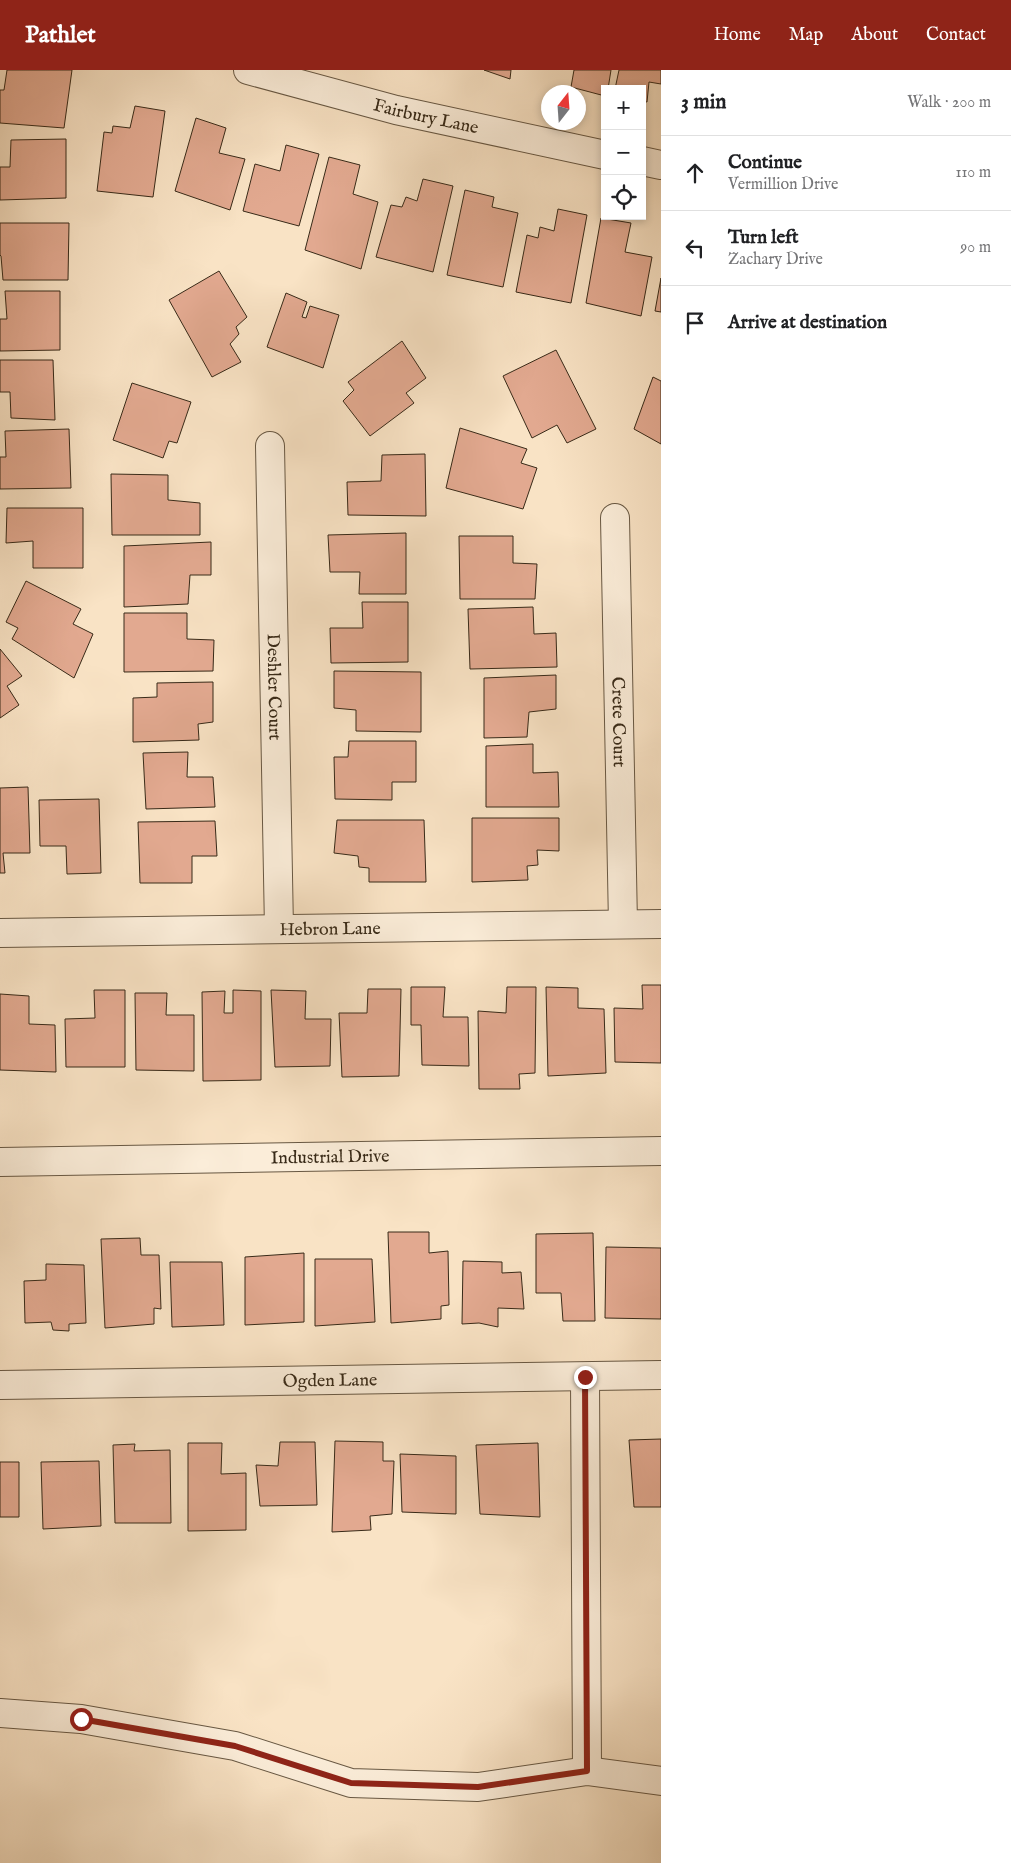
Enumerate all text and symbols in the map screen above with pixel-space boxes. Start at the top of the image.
text: Pathlet [25,20,96,51]
text: Home [714,24,761,47]
text: Map [789,24,823,47]
text: About [851,24,898,47]
text: Contact [926,24,986,47]
north arrow [541,85,586,130]
map controls [601,85,646,220]
button: + [601,85,646,130]
text: 3 min [681,89,726,116]
text: Walk · 200 m [907,93,991,113]
street label: Fairbury Lane [371,94,480,140]
button: − [601,130,646,175]
text: Continue [728,151,802,175]
icon: ahead [681,159,709,187]
text: 110 m [955,163,991,183]
button: locate [601,175,646,220]
text: Vermillion Drive [728,175,838,195]
text: Turn left [728,226,799,250]
icon: left [681,234,709,262]
text: 90 m [960,238,991,258]
text: Zachary Drive [728,250,823,270]
icon: arrive [681,309,709,337]
text: Arrive at destination [728,311,887,335]
street label: Deshler Court [260,633,285,741]
street label: Crete Court [605,676,630,768]
street label: Hebron Lane [279,918,381,942]
street label: Industrial Drive [270,1146,390,1170]
route end [574,1366,597,1389]
street label: Ogden Lane [283,1369,377,1394]
route start [70,1708,93,1731]

